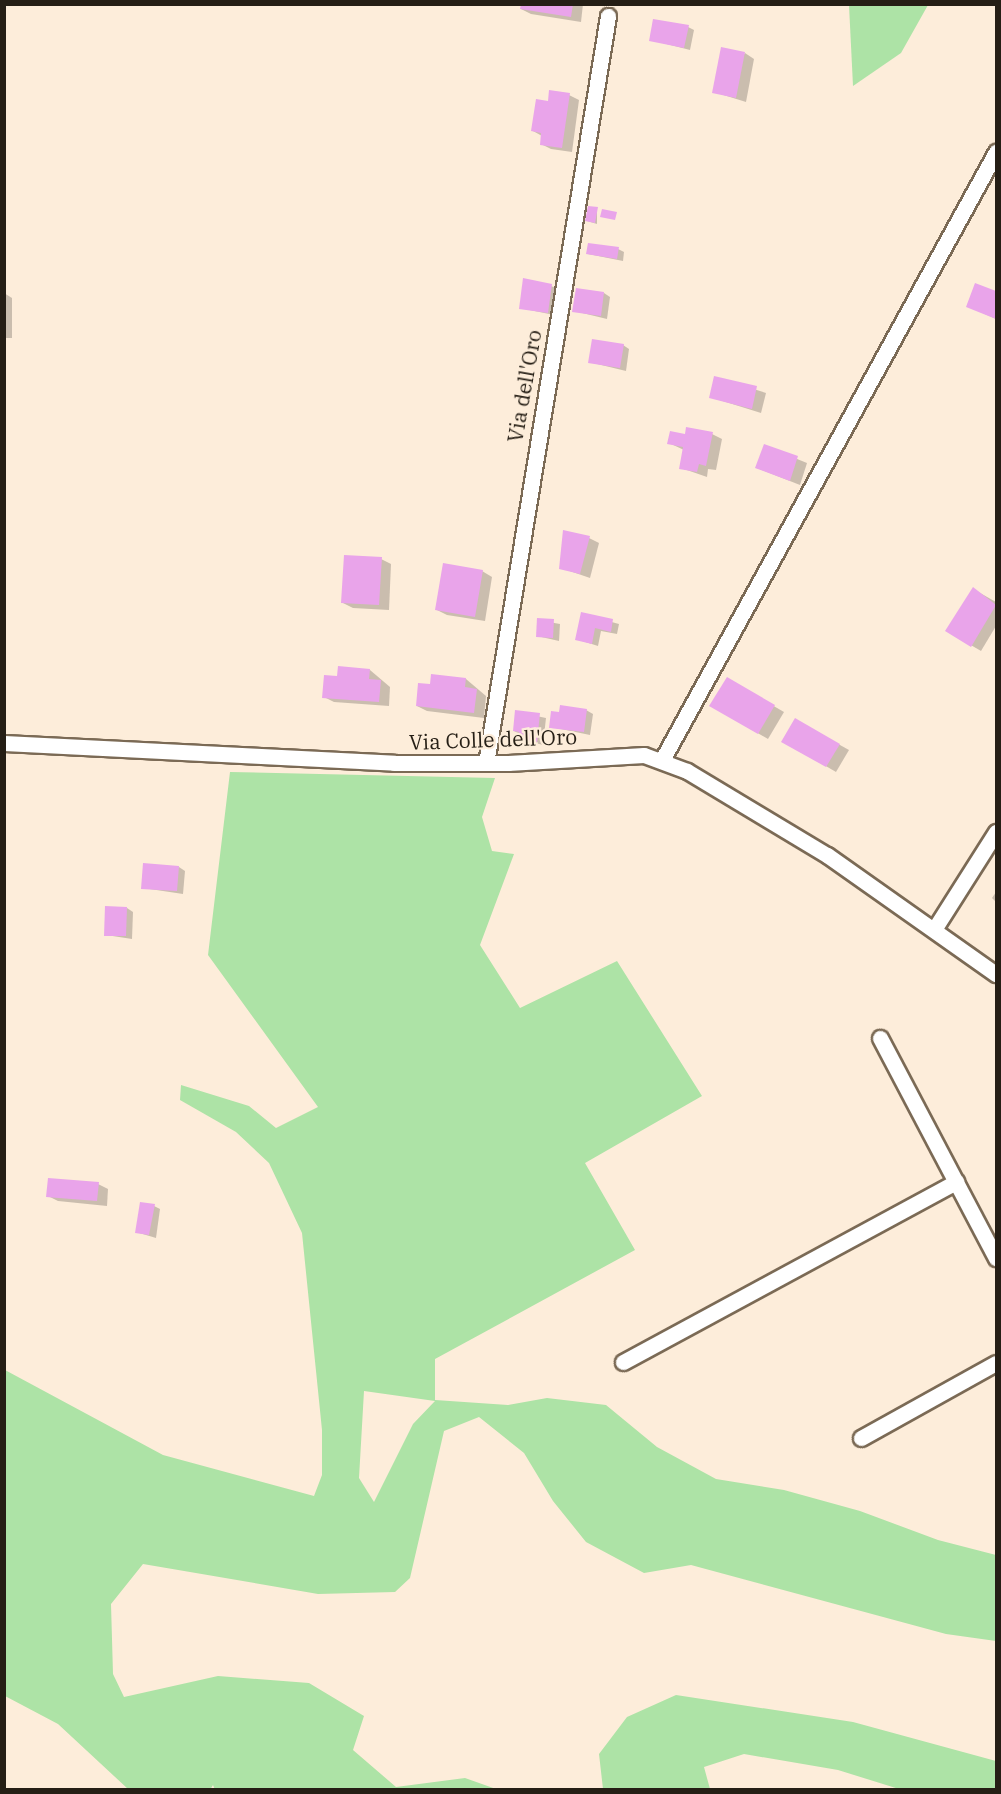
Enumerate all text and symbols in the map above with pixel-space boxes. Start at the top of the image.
street label: Via dell'Oro [502,328,546,444]
street label: Via Colle dell'Oro [409,723,577,755]

